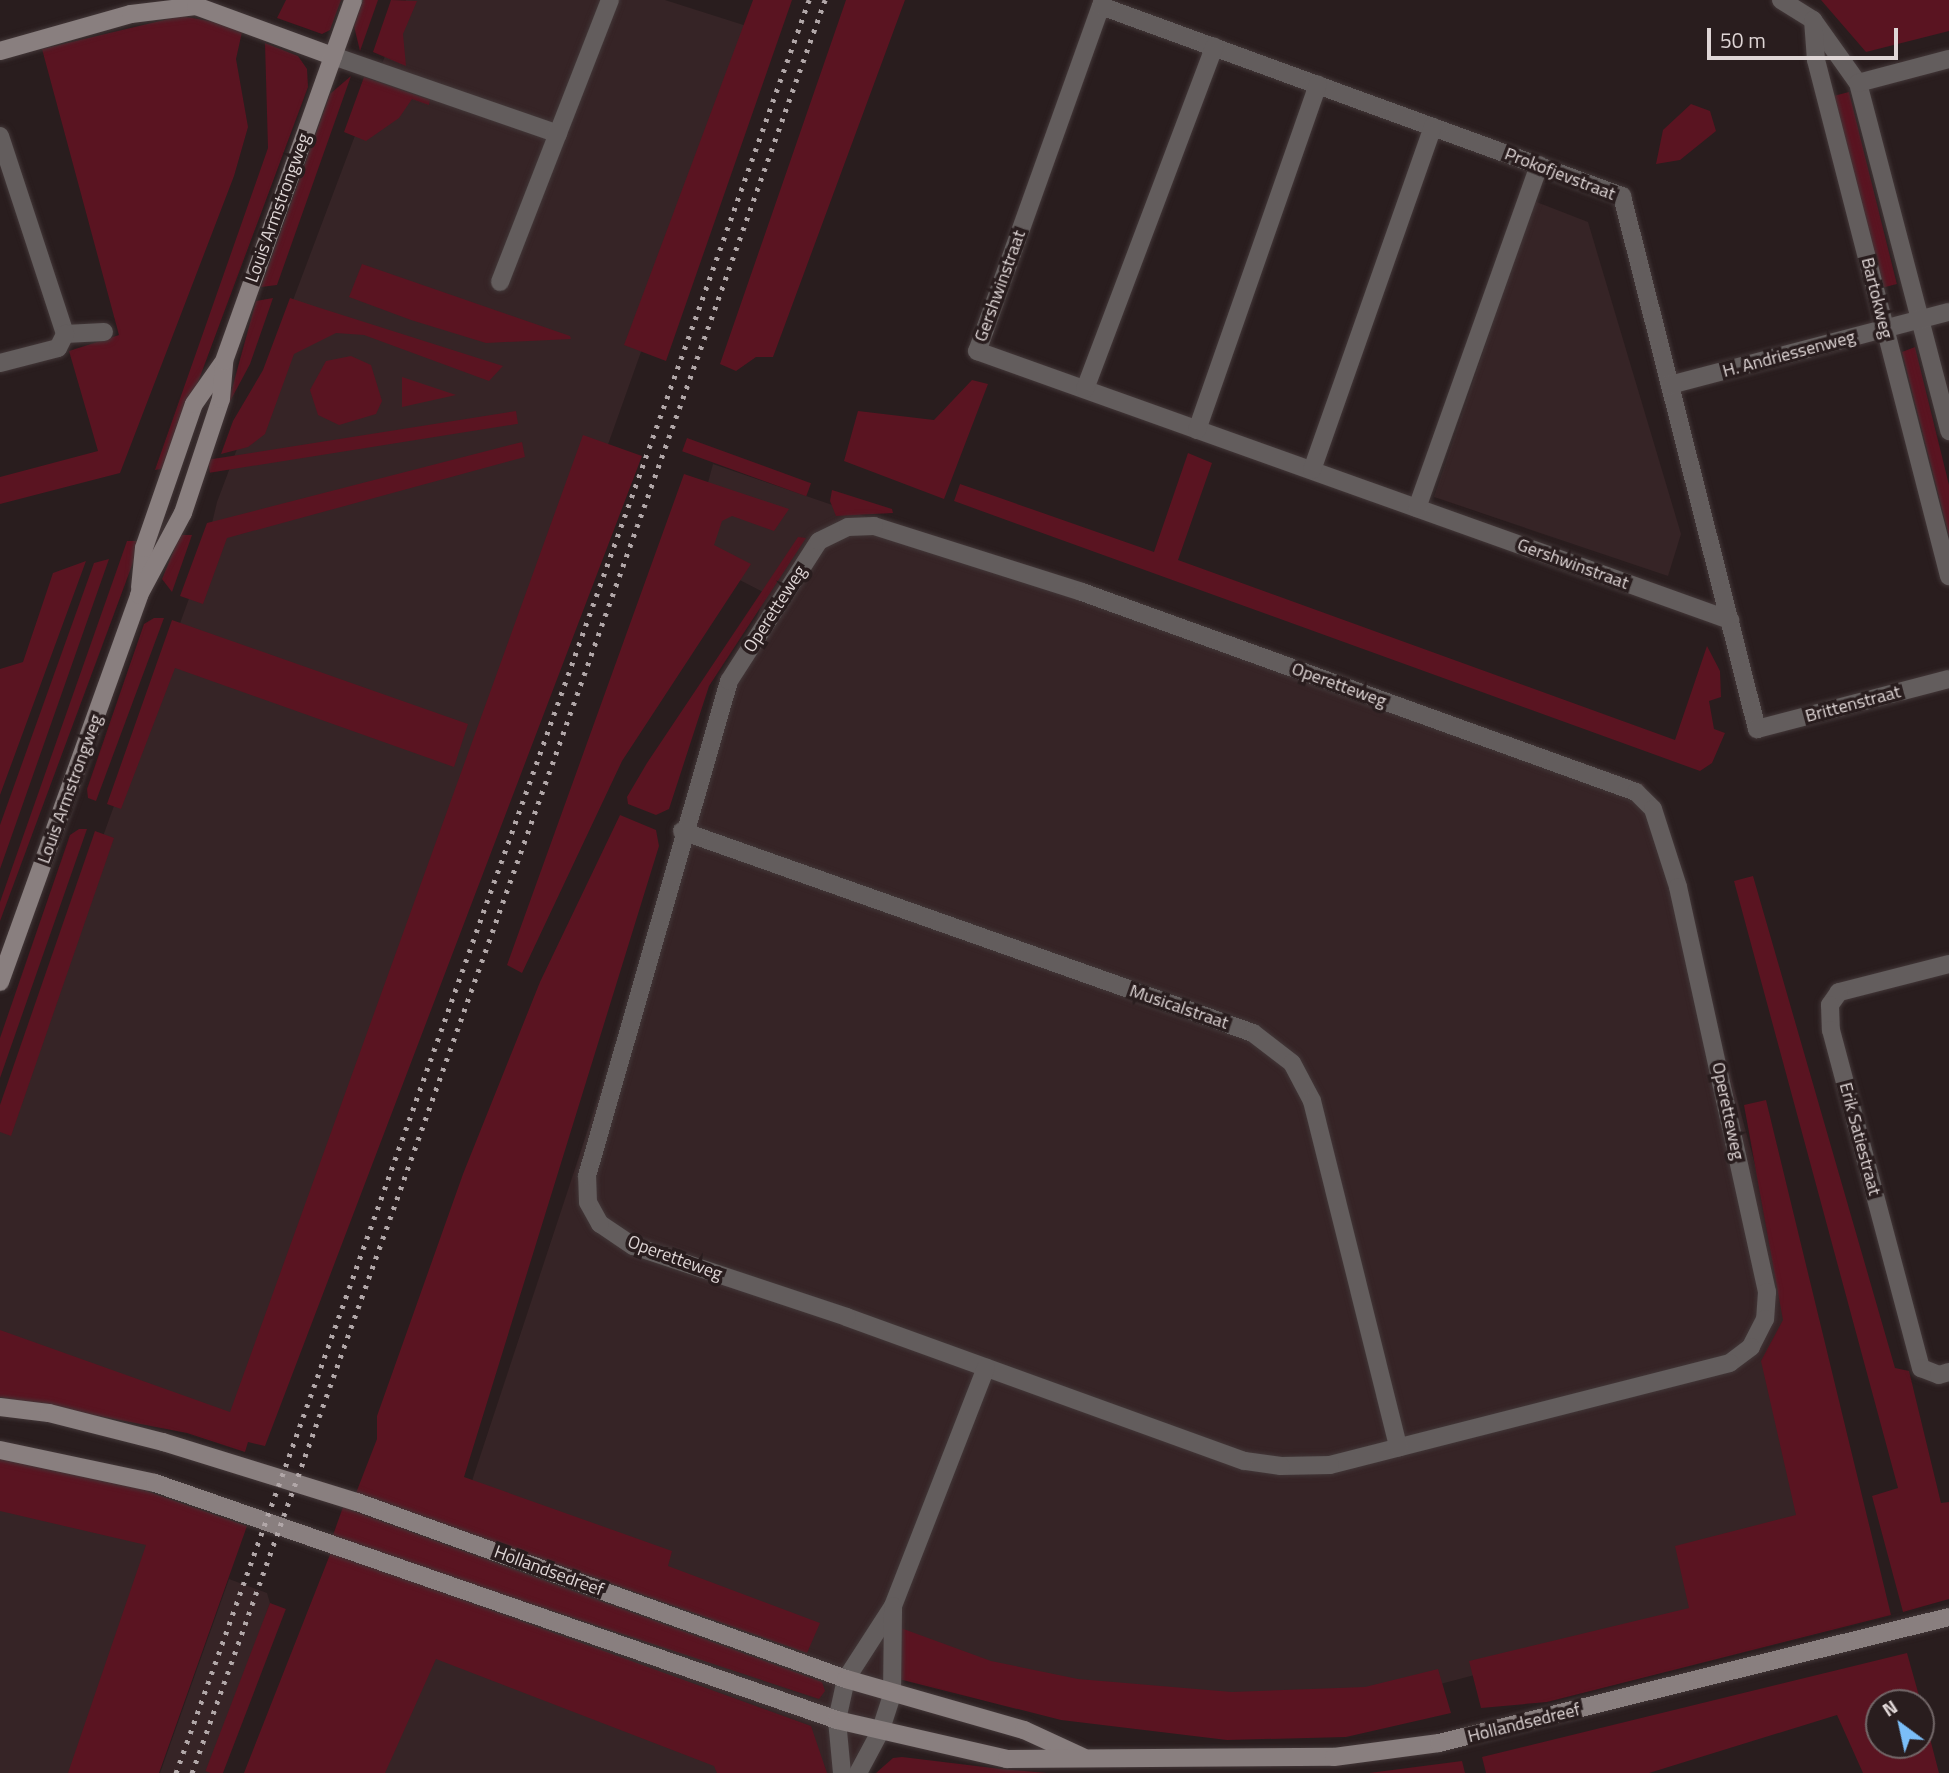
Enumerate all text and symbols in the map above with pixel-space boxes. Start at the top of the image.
scale bar [1711,14,1902,58]
text: 50 m [1720,24,1766,56]
street label: Louis Armstrongweg [241,131,315,285]
street label: Prokofjevstraat [1502,143,1618,205]
street label: Gershwinstraat [970,227,1030,345]
street label: Bartokweg [1857,255,1897,341]
street label: H. Andriessenweg [1720,326,1858,382]
street label: Gershwinstraat [1514,534,1632,594]
street label: Operetteweg [739,562,811,656]
street label: Operetteweg [1289,658,1389,712]
street label: Brittenstraat [1803,681,1903,727]
street label: Louis Armstrongweg [33,712,107,866]
street label: Musicalstraat [1127,980,1231,1034]
street label: Operetteweg [1707,1060,1749,1162]
street label: Erik Satiestraat [1835,1080,1885,1198]
street label: Operetteweg [625,1231,725,1285]
street label: Hollandsedreef [491,1541,607,1601]
north arrow [1865,1689,1935,1759]
text: N [1876,1692,1903,1723]
street label: Hollandsedreef [1465,1699,1583,1747]

